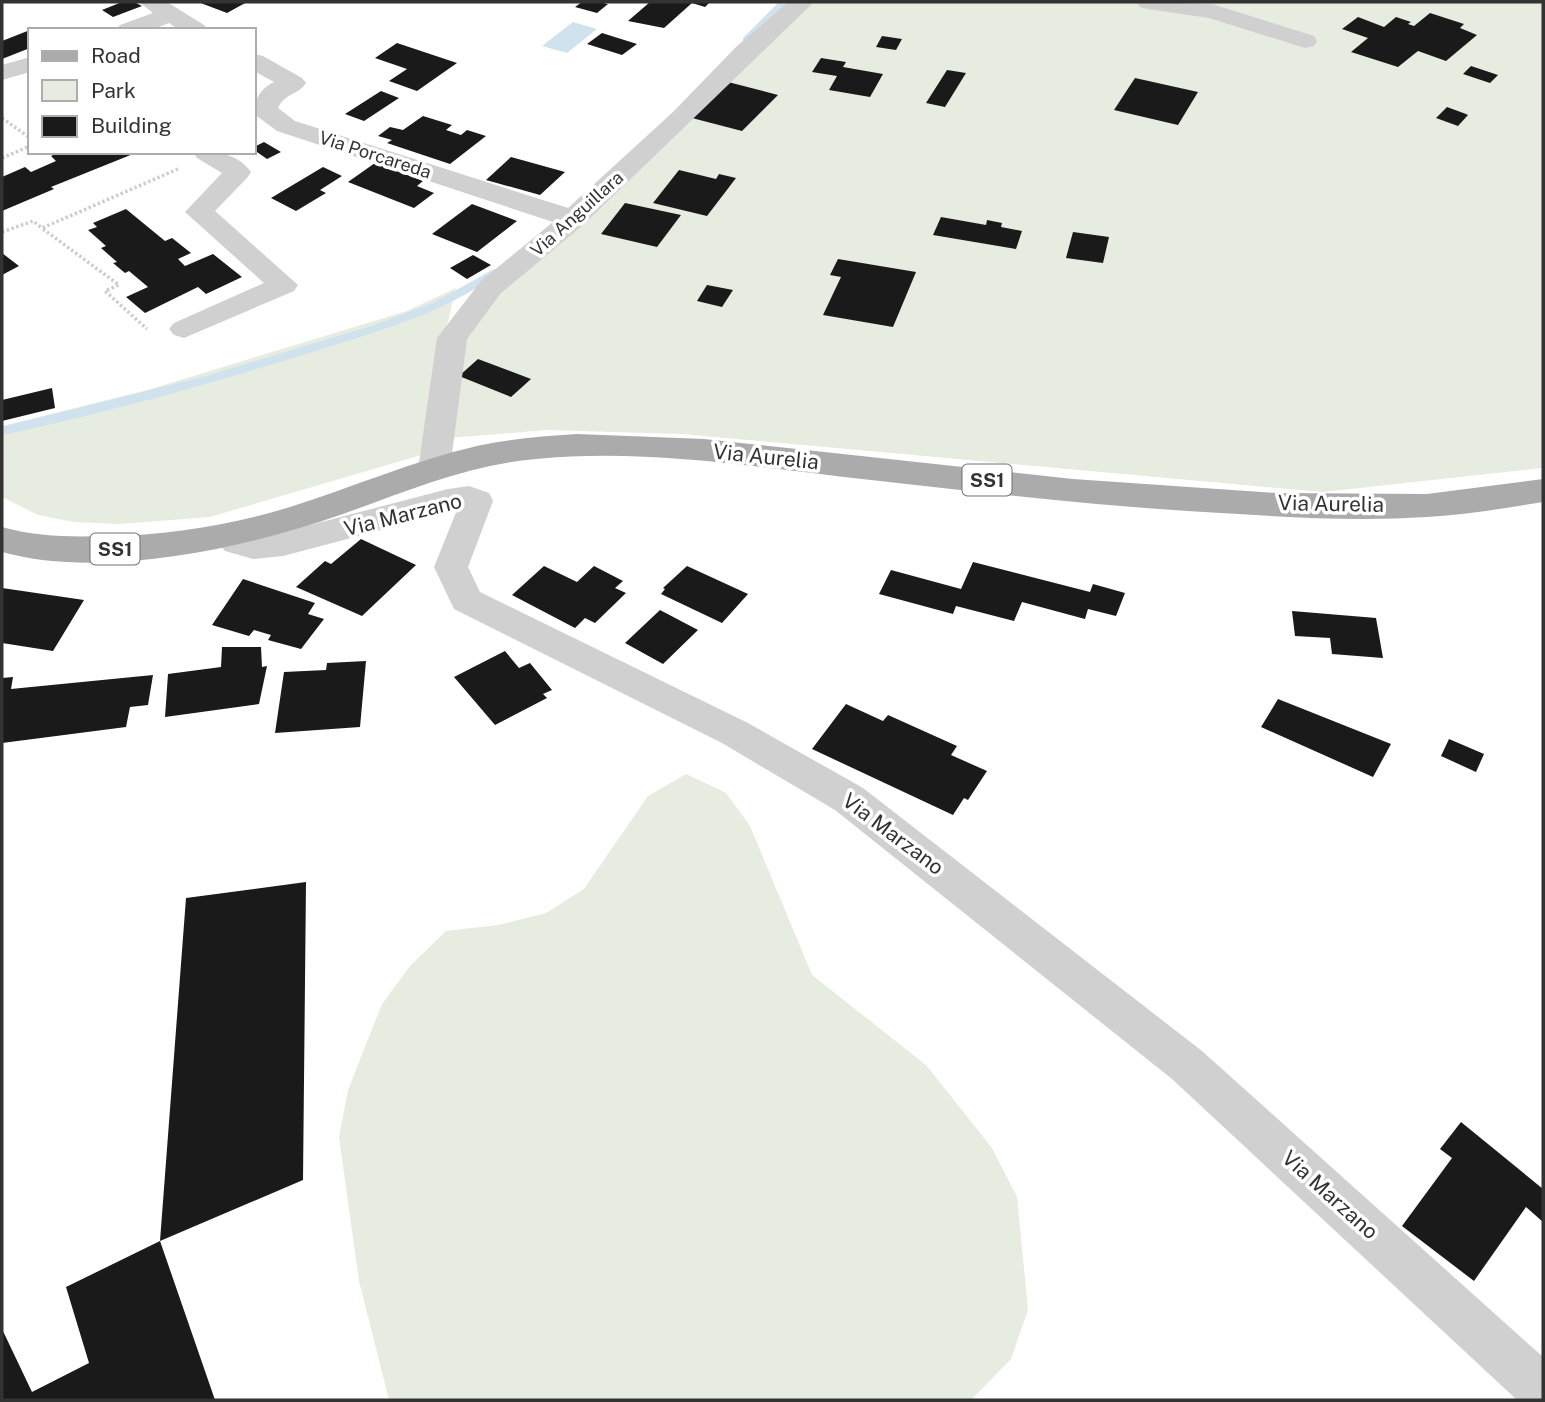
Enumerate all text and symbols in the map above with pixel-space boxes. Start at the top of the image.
legend [28,28,256,154]
text: Road [91,43,141,68]
text: Park [91,78,136,103]
text: Building [91,113,172,138]
street label: Via Porcareda [316,127,434,183]
street label: Via Anguillara [526,167,627,261]
street label: Via Aurelia [712,439,820,474]
road number: SS1 [962,464,1012,495]
street label: Via Marzano [341,488,464,541]
street label: Via Aurelia [1278,490,1384,517]
road number: SS1 [90,534,140,564]
street label: Via Marzano [838,787,949,880]
street label: Via Marzano [1277,1145,1383,1244]

